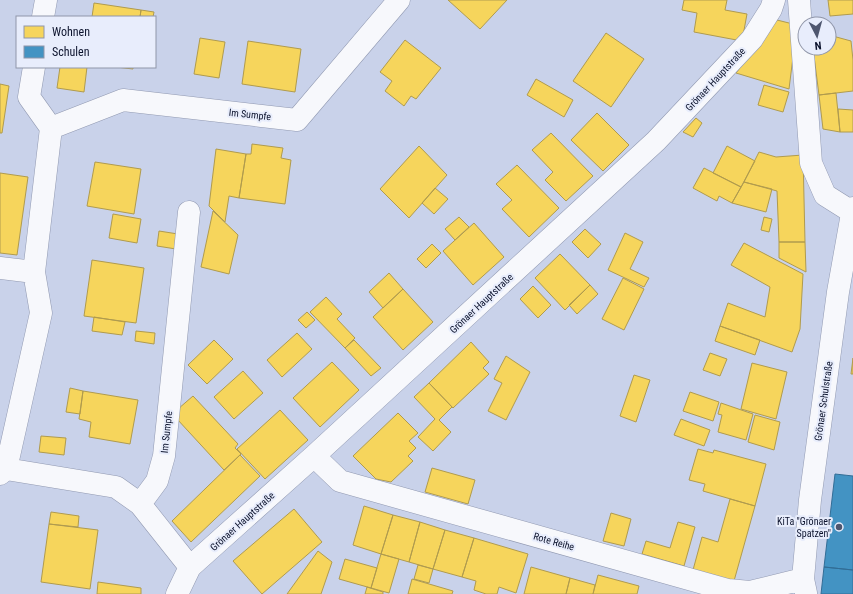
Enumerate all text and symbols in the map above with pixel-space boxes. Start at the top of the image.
legend [16,16,156,68]
north arrow [797,16,837,56]
text: Wohnen [52,25,90,39]
text: N [814,39,822,52]
text: Schulen [52,45,90,59]
street label: Grönaer Hauptstraße [683,45,748,113]
street label: Im Sumpfe [228,107,272,122]
street label: Grönaer Hauptstraße [447,271,515,335]
street label: Grönaer Schulstraße [812,360,835,442]
street label: Im Sumpfe [159,410,174,454]
street label: Grönaer Hauptstraße [208,490,277,553]
place label: KiTa "Grönaer Spatzen" [777,516,831,539]
marker: KiTa "Grönaer Spatzen" [834,522,844,532]
street label: Rote Reihe [532,530,576,553]

